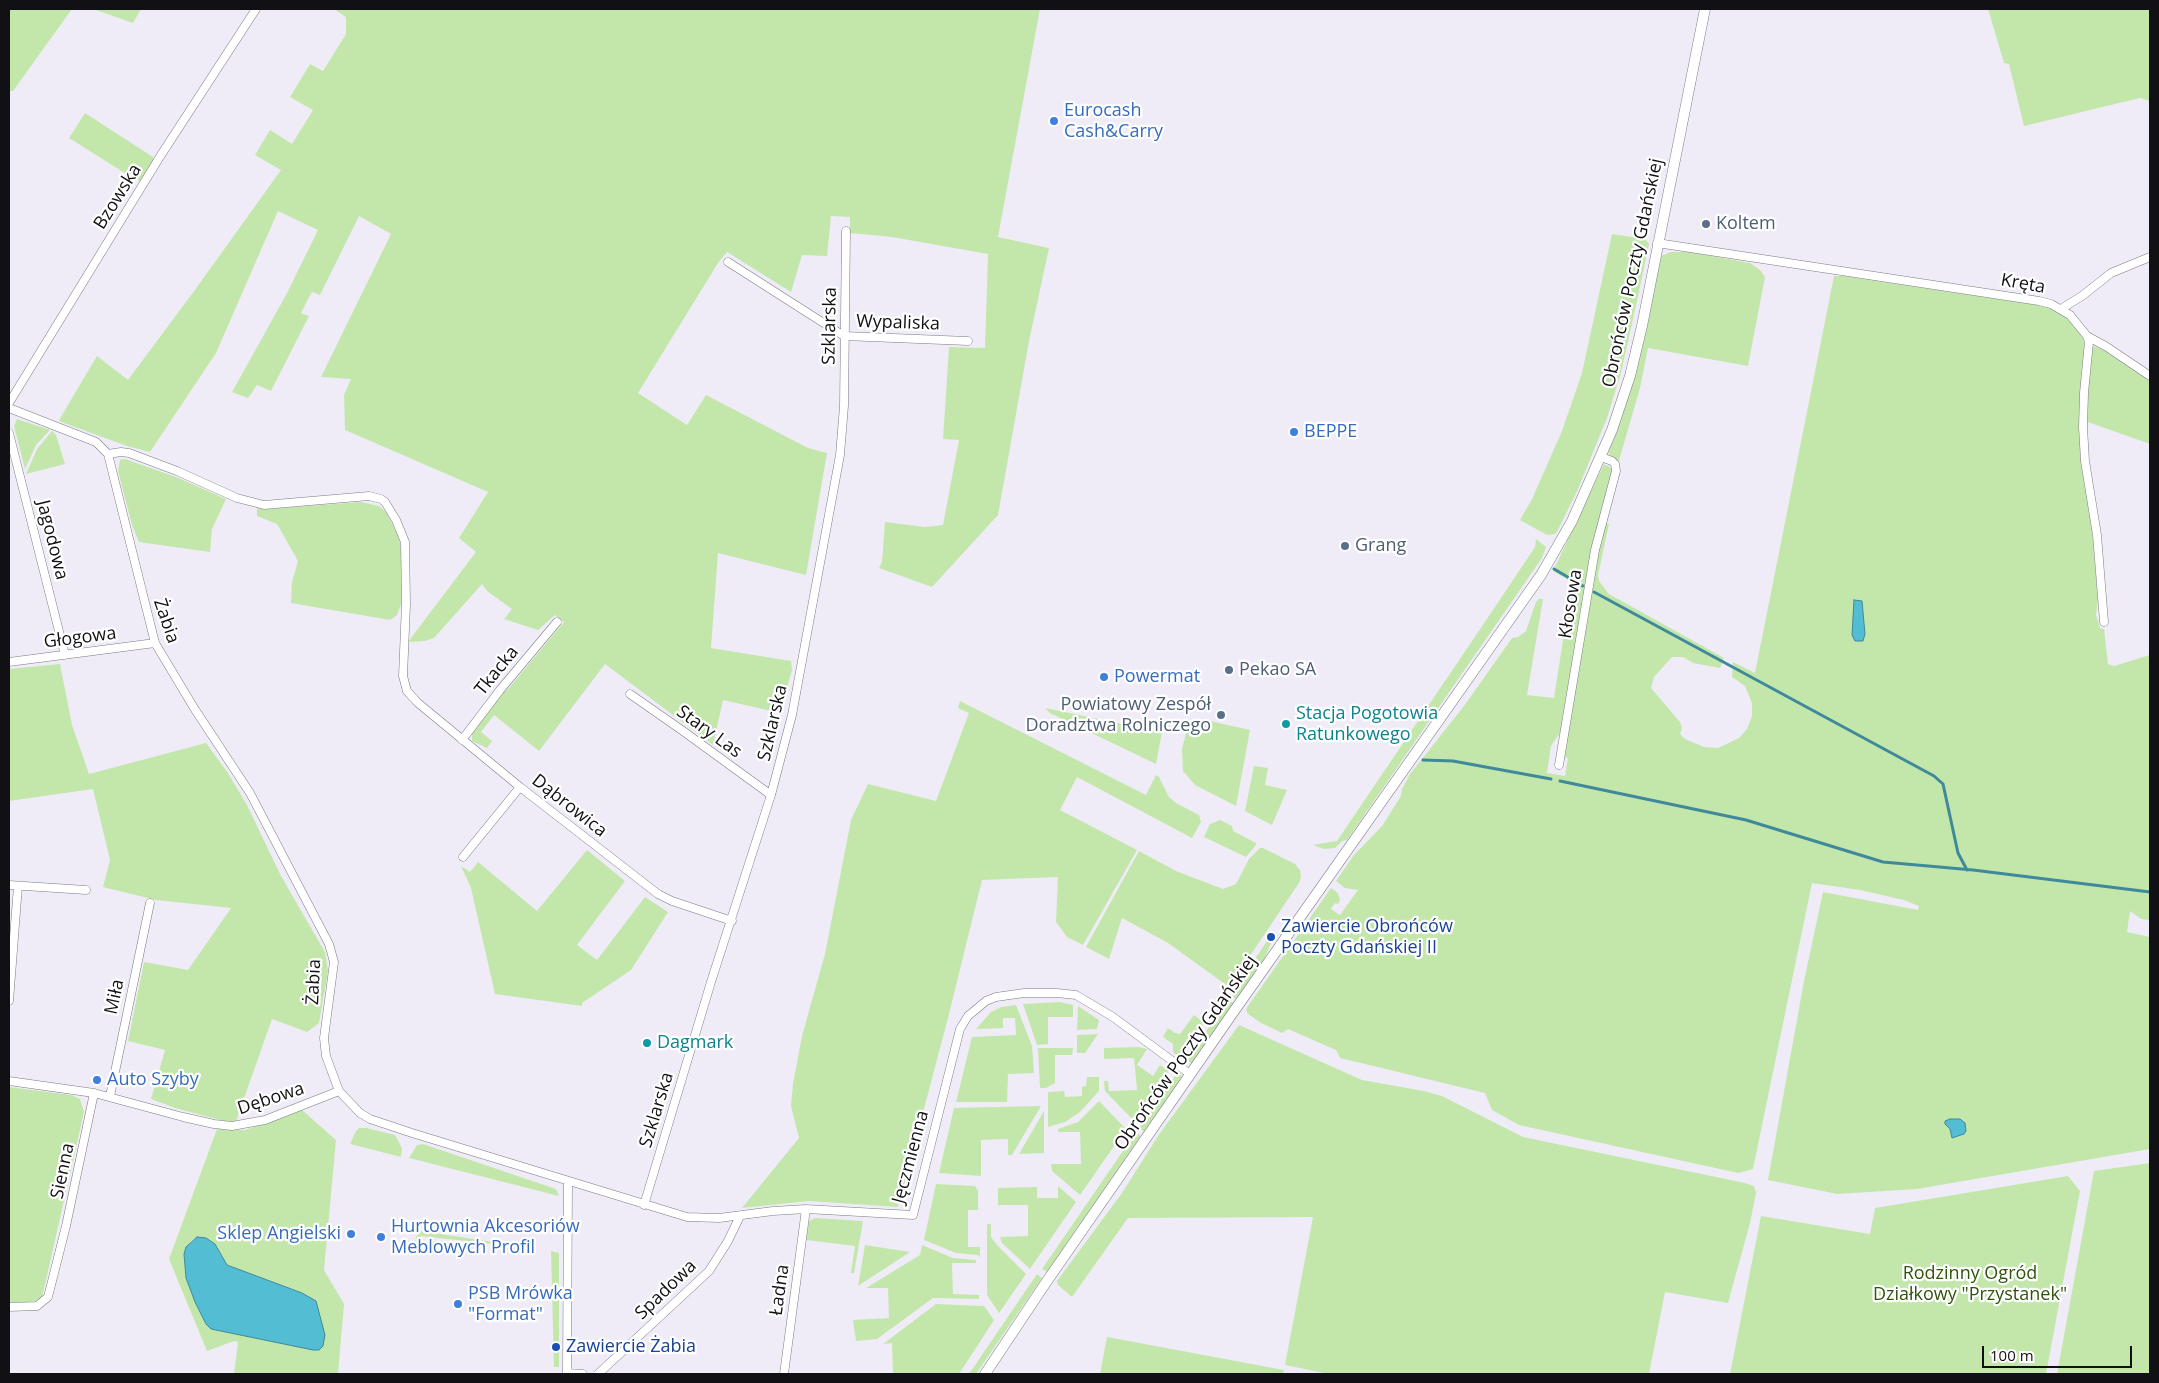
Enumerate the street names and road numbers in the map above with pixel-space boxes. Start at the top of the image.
street label: Obrońców Poczty Gdańskiej [1598,157,1668,389]
street label: Bzowska [90,160,146,234]
street label: Kręta [1999,269,2047,299]
street label: Szklarska [819,287,841,365]
street label: Wypaliska [856,311,940,335]
street label: Jagodowa [32,498,72,582]
street label: Kłosowa [1555,568,1587,640]
street label: Żabia [148,596,184,646]
street label: Głogowa [42,623,118,653]
street label: Tkacka [471,642,523,700]
street label: Szklarska [754,683,792,763]
street label: Stary Las [672,701,746,763]
street label: Dąbrowica [527,770,611,842]
street label: Obrońców Poczty Gdańskiej [1110,951,1262,1155]
street label: Żabia [302,959,326,1005]
street label: Miła [101,978,129,1016]
street label: Szklarska [635,1070,679,1150]
street label: Dębowa [235,1078,307,1120]
street label: Jęczmienna [888,1108,934,1206]
street label: Sienna [47,1141,79,1201]
street label: Spadowa [631,1256,701,1324]
street label: Ładna [766,1263,794,1317]

